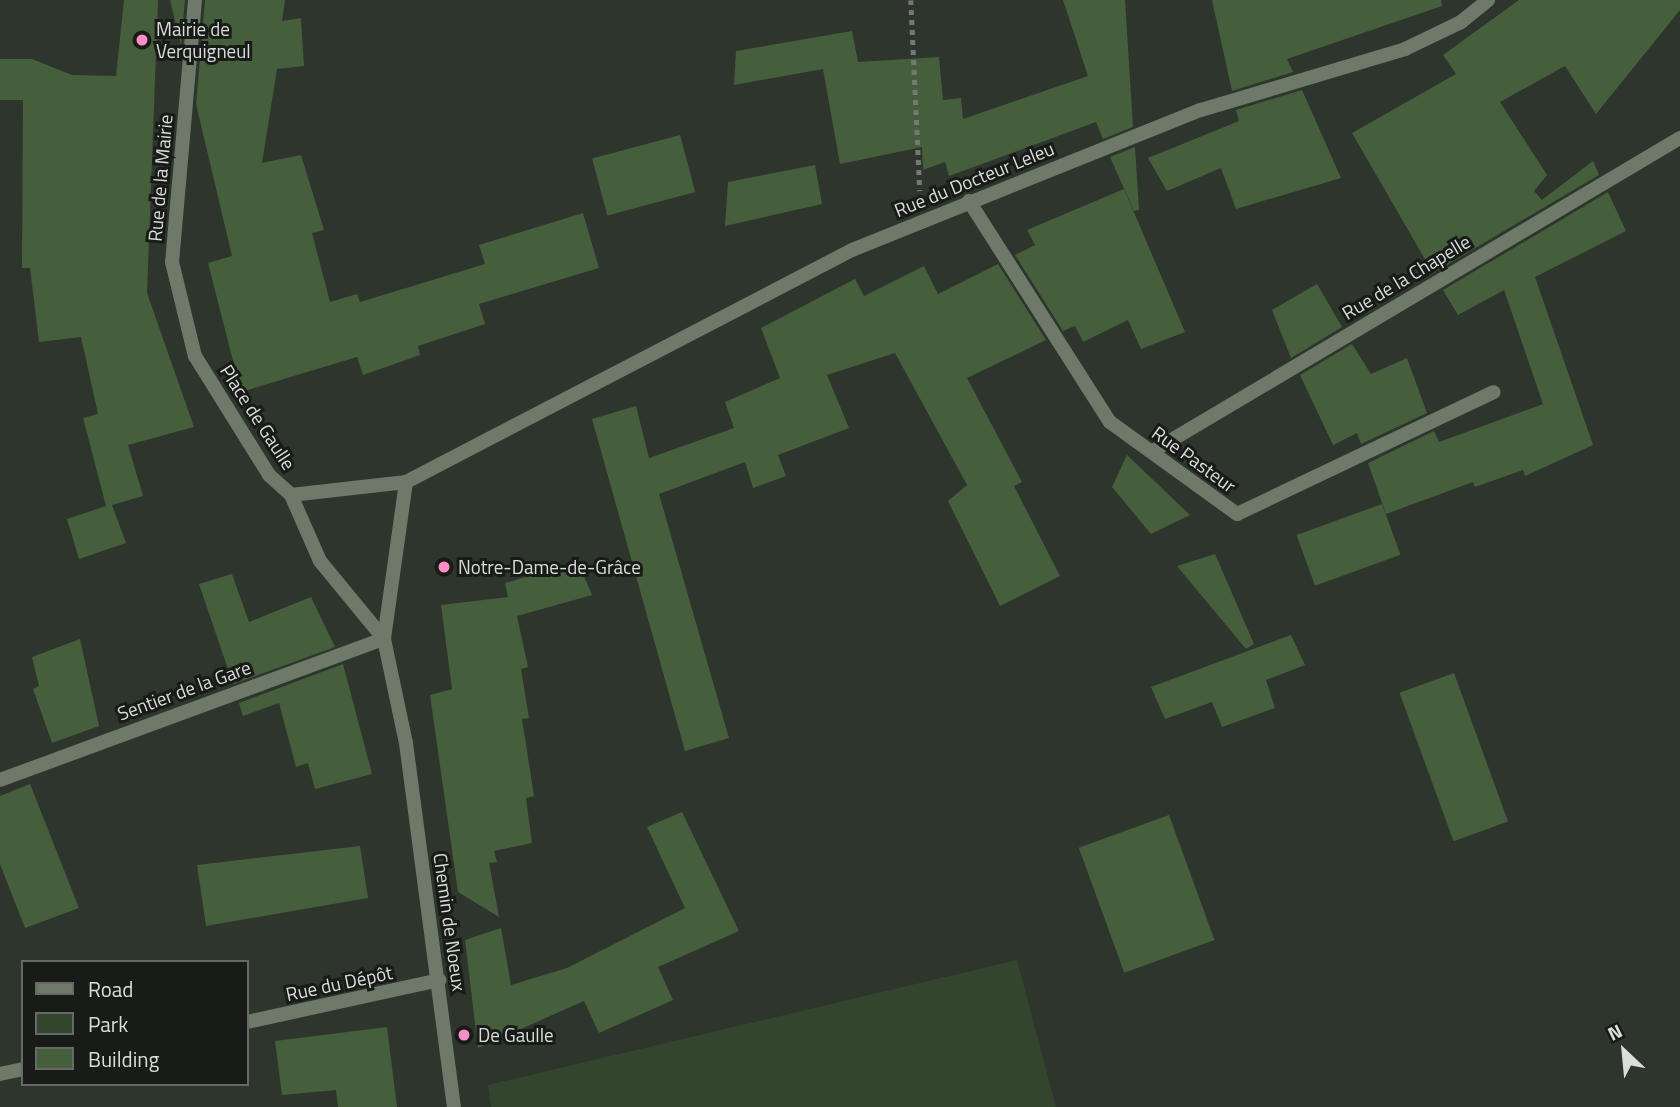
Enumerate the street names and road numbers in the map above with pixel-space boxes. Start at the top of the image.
street label: Rue de la Mairie [143,114,177,242]
street label: Rue du Docteur Leleu [891,137,1057,221]
street label: Rue de la Chapelle [1338,230,1474,324]
street label: Place de Gaulle [216,360,300,474]
street label: Rue Pasteur [1148,421,1240,497]
street label: Sentier de la Gare [114,655,254,725]
street label: Chemin de Noeux [429,851,471,993]
street label: Rue du Dépôt [284,961,394,1005]

